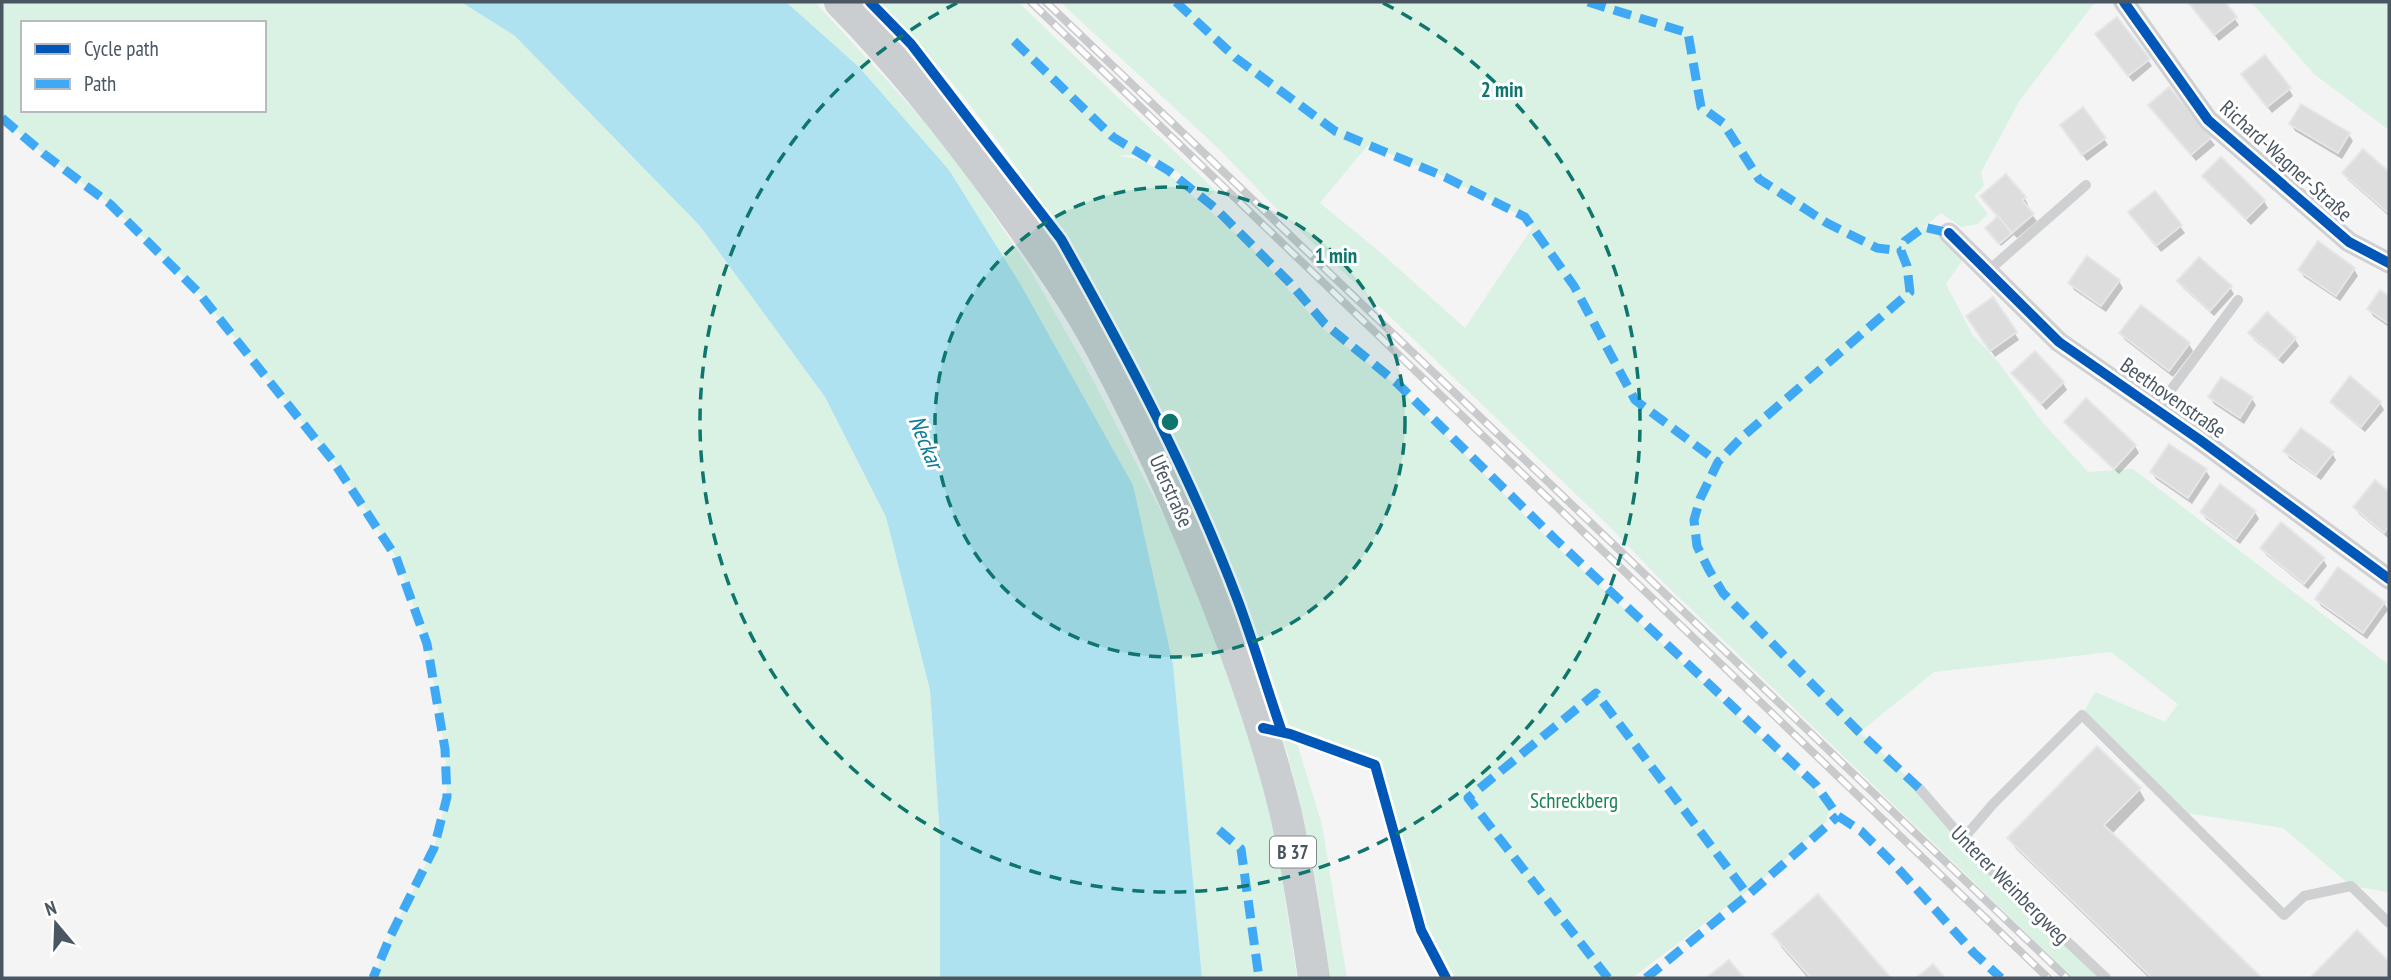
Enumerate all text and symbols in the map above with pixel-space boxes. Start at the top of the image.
legend [21,21,266,112]
text: Cycle path [84,35,159,62]
text: Path [84,70,116,97]
text: 2 min [1481,76,1523,103]
street label: Richard-Wagner-Straße [2214,94,2358,227]
text: 1 min [1315,242,1357,269]
street label: Beethovenstraße [2115,351,2231,444]
centre of rings [1158,410,1182,434]
water label: Neckar [903,411,951,476]
street label: Uferstraße [1144,450,1199,531]
park label: Schreckberg [1530,787,1618,814]
street label: Unterer Weinbergweg [1945,820,2075,950]
road number: B 37 [1270,836,1316,867]
north arrow [21,889,91,959]
text: N [42,895,59,921]

